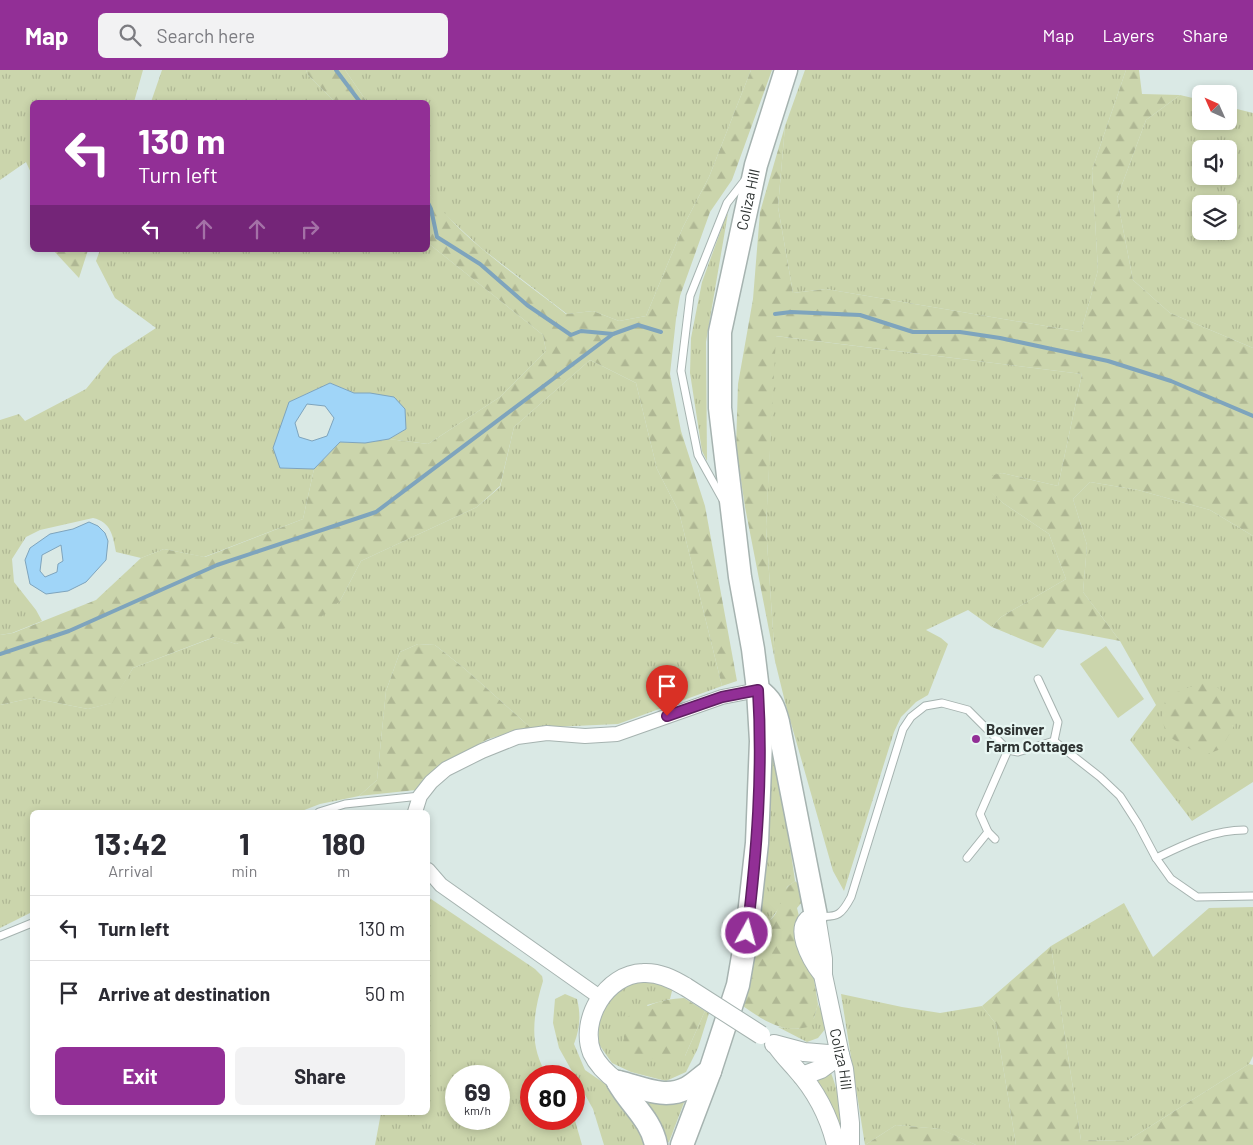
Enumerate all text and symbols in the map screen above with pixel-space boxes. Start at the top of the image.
search box [98,13,448,58]
text: Map [25,21,68,50]
icon: search [116,21,144,49]
text: Search here [156,24,255,47]
text: Map [1042,24,1074,46]
text: Layers [1102,24,1155,46]
text: Share [1183,24,1228,46]
north arrow [1192,85,1238,130]
map controls [1192,85,1237,240]
text: 130 m [138,119,225,161]
icon: left [55,120,120,185]
button: sound [1192,140,1237,185]
text: Turn left [138,161,218,187]
street label: Coliza Hill [732,167,763,232]
button: layers [1192,195,1237,240]
icon: left [137,215,165,243]
icon: ahead [190,215,218,243]
icon: ahead [243,215,271,243]
icon: right [296,215,324,243]
pin [646,665,688,716]
icon: arrive [653,672,681,700]
place label: Bosinver Farm Cottages [986,720,1084,755]
marker: Bosinver Farm Cottages [970,733,982,745]
text: 13:42 [94,825,167,861]
text: 1 [239,825,250,861]
text: 180 [322,825,366,861]
text: Arrival [108,861,153,880]
text: min [231,861,257,880]
text: m [337,861,350,880]
position arrow [720,906,772,958]
icon: left [55,914,83,942]
text: Turn left [98,917,169,940]
text: 130 m [358,917,405,940]
icon: arrive [55,979,83,1007]
text: Arrive at destination [98,982,270,1005]
text: 50 m [365,982,405,1005]
street label: Coliza Hill [827,1027,856,1091]
button: Exit [55,1047,225,1105]
button: Share [235,1047,405,1105]
speed limit sign: 80 [520,1065,585,1130]
text: 69 [464,1076,491,1106]
text: km/h [464,1103,491,1117]

